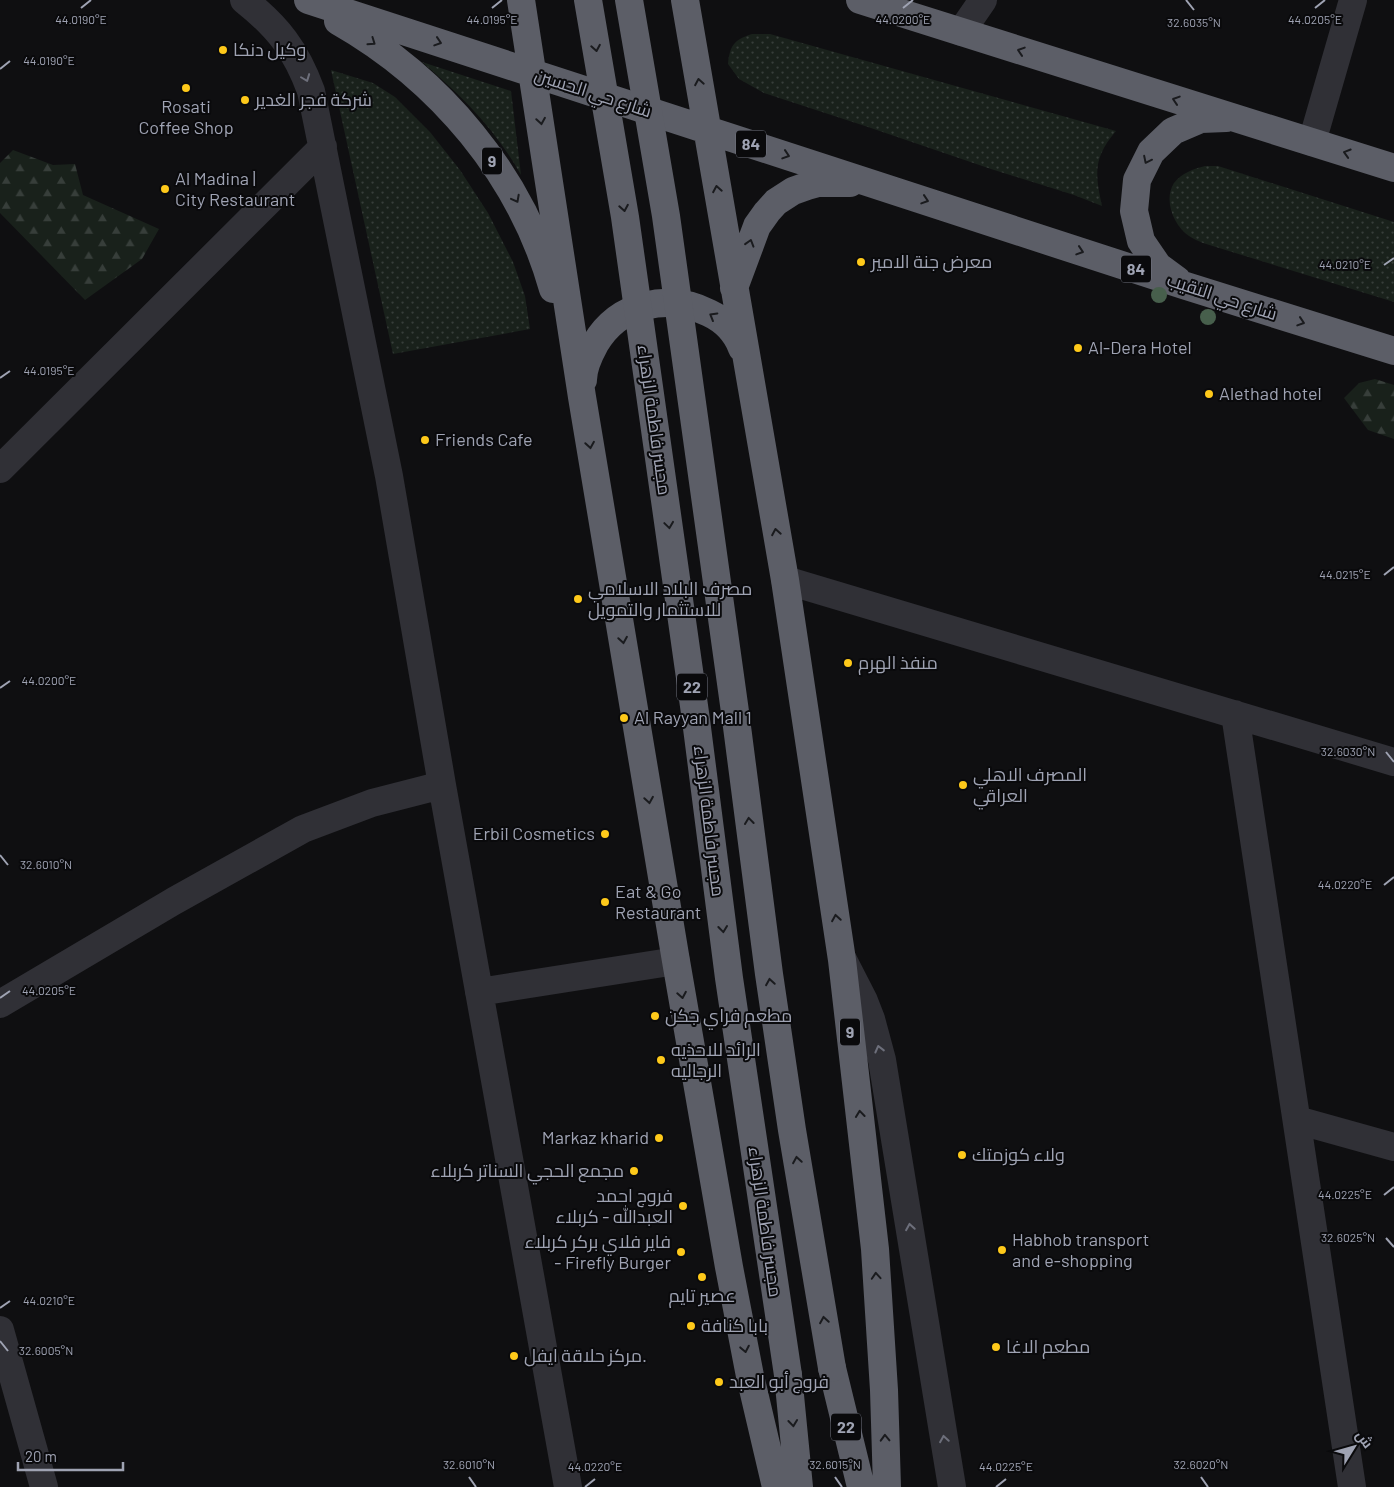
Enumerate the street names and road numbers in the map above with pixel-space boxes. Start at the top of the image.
street label: شارع حي الحسين [531,63,655,125]
road number: 84 [736,130,766,158]
road number: 9 [482,148,502,175]
road number: 84 [1121,255,1151,282]
street label: شارع حي النقيب [1163,268,1280,328]
street label: مجسر فاطمة الزهراء [633,343,676,497]
road number: 22 [677,674,707,700]
street label: مجسر فاطمة الزهراء [689,744,730,898]
road number: 9 [840,1019,860,1046]
street label: مجسر فاطمة الزهراء [744,1145,787,1299]
road number: 22 [831,1414,861,1440]

